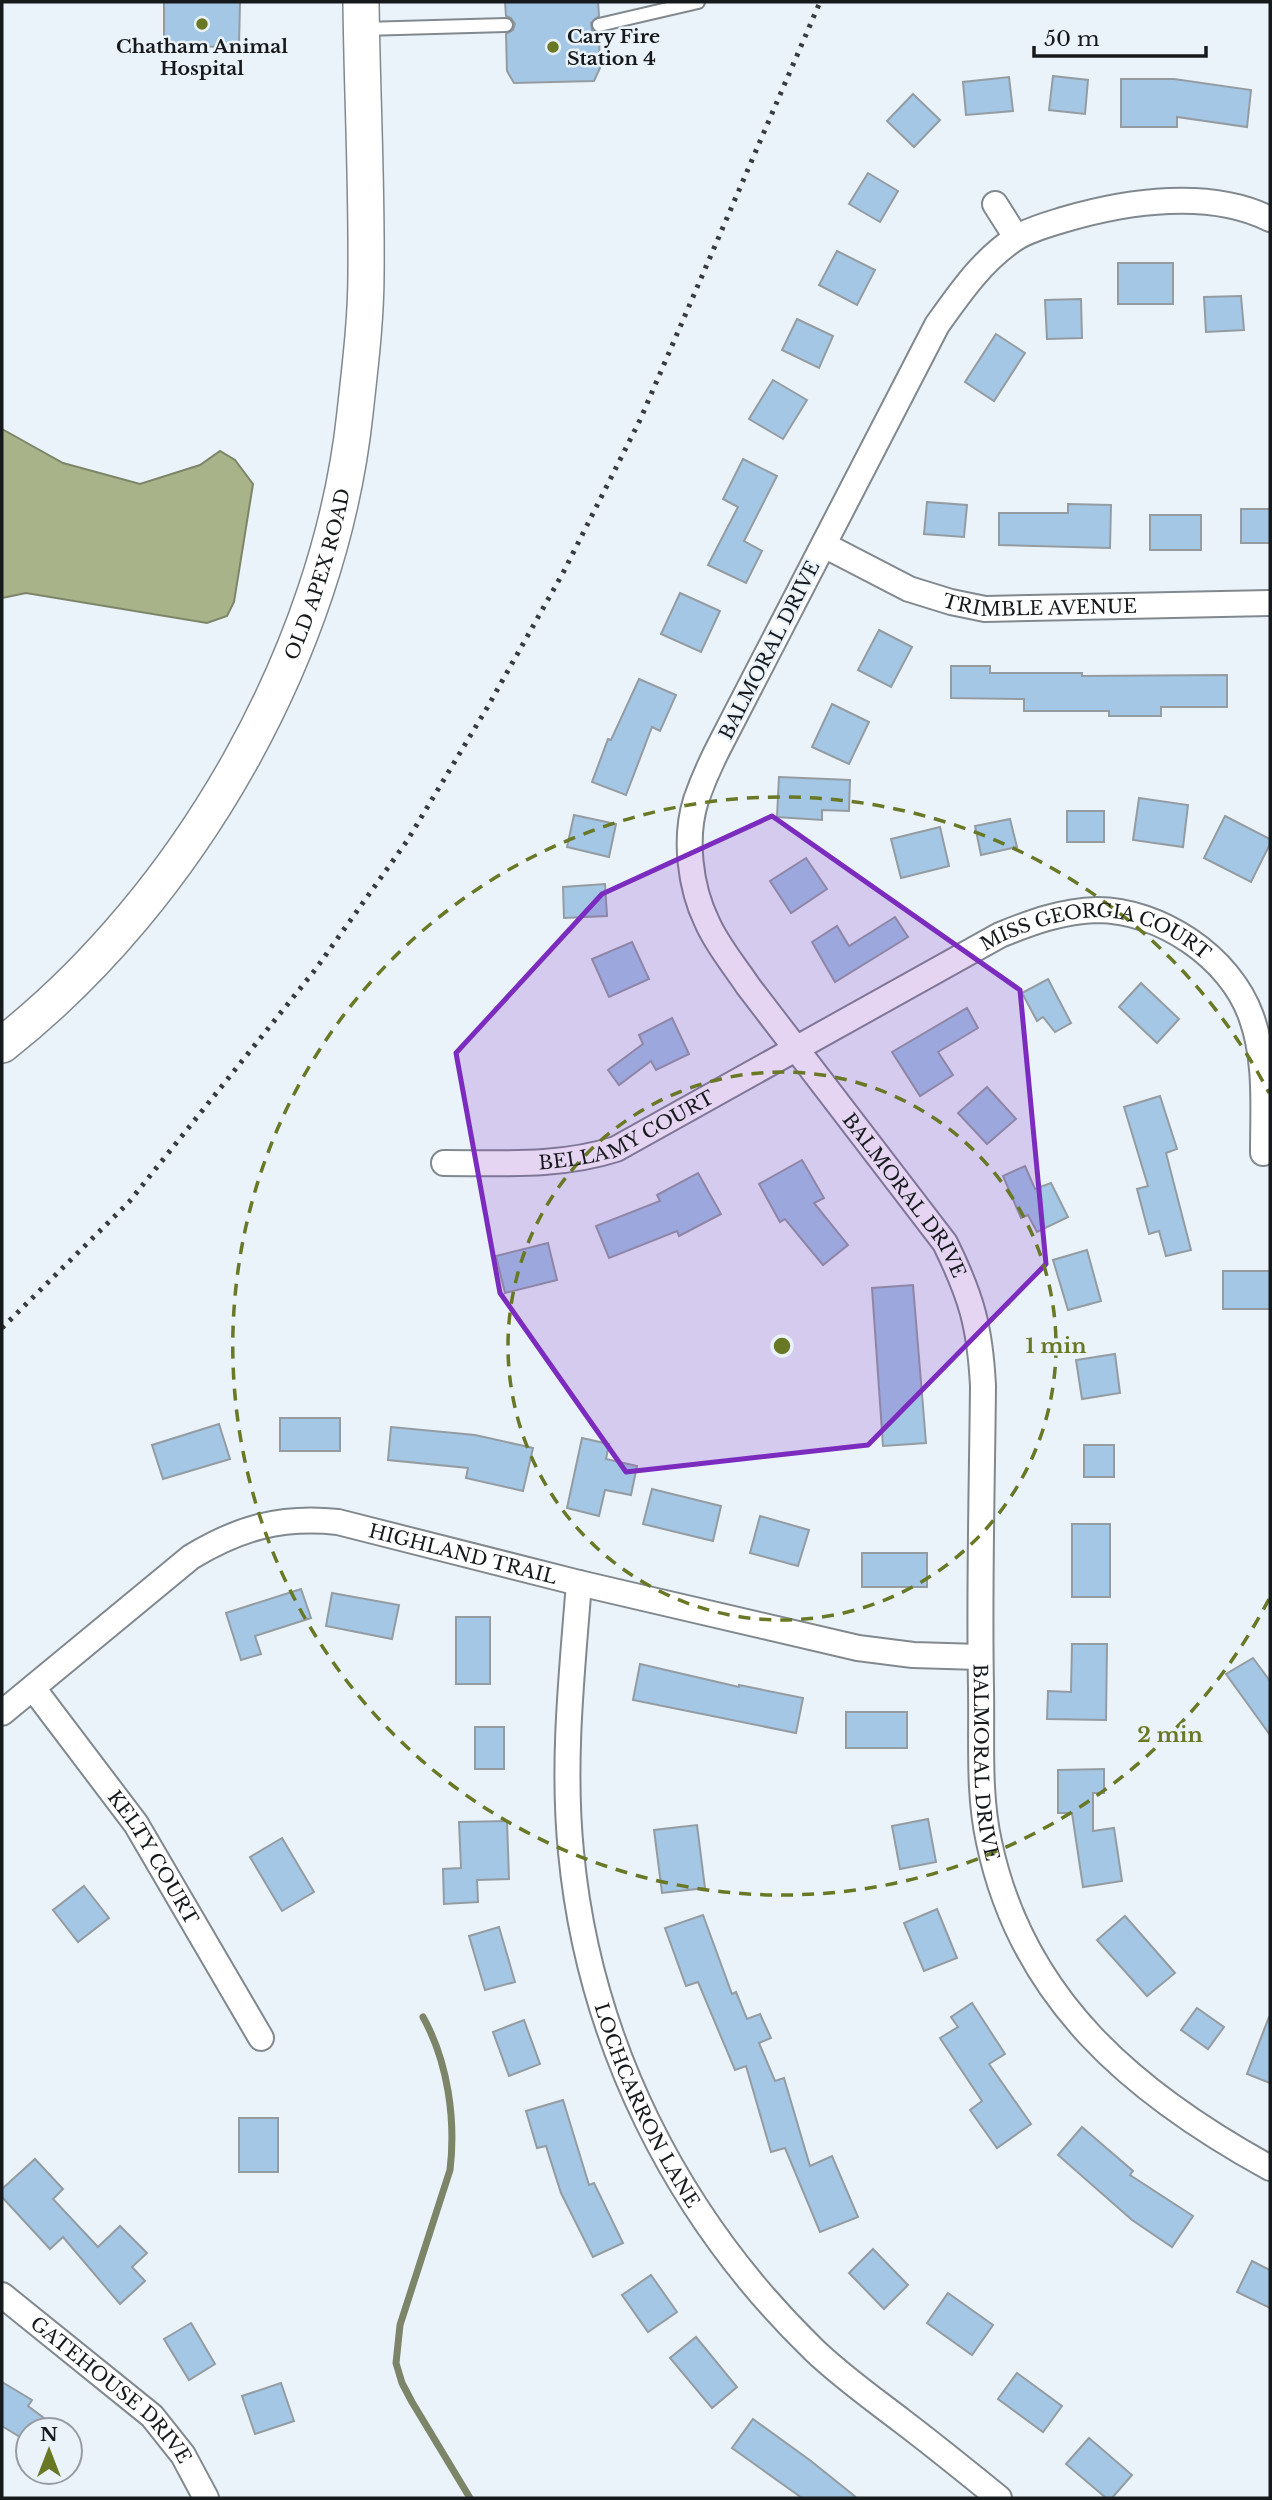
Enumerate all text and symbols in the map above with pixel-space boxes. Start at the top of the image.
scale bar [1034,14,1206,58]
marker: Chatham Animal Hospital [194,16,210,32]
place label: Cary Fire Station 4 [567,25,660,70]
text: 50 m [1044,26,1100,52]
place label: Chatham Animal Hospital [116,35,288,80]
marker: Cary Fire Station 4 [545,39,561,55]
street label: OLD APEX ROAD [280,486,355,663]
street label: BALMORAL DRIVE [714,557,825,743]
street label: TRIMBLE AVENUE [940,589,1137,621]
text: MISS GEORGIA COURT [976,899,1215,964]
street label: MISS GEORGIA COURT [972,938,1218,974]
street label: BELLAMY COURT [538,1086,718,1174]
street label: BALMORAL DRIVE [838,1109,970,1281]
text: 1 min [1026,1333,1086,1359]
centre of rings [770,1334,794,1358]
street label: HIGHLAND TRAIL [366,1519,559,1589]
street label: BALMORAL DRIVE [969,1664,1004,1863]
text: 2 min [1137,1722,1203,1748]
street label: KELTY COURT [103,1786,203,1929]
street label: LOCHCARRON LANE [589,2000,704,2212]
street label: GATEHOUSE DRIVE [26,2312,196,2467]
north arrow [14,2416,84,2486]
text: N [40,2423,58,2446]

